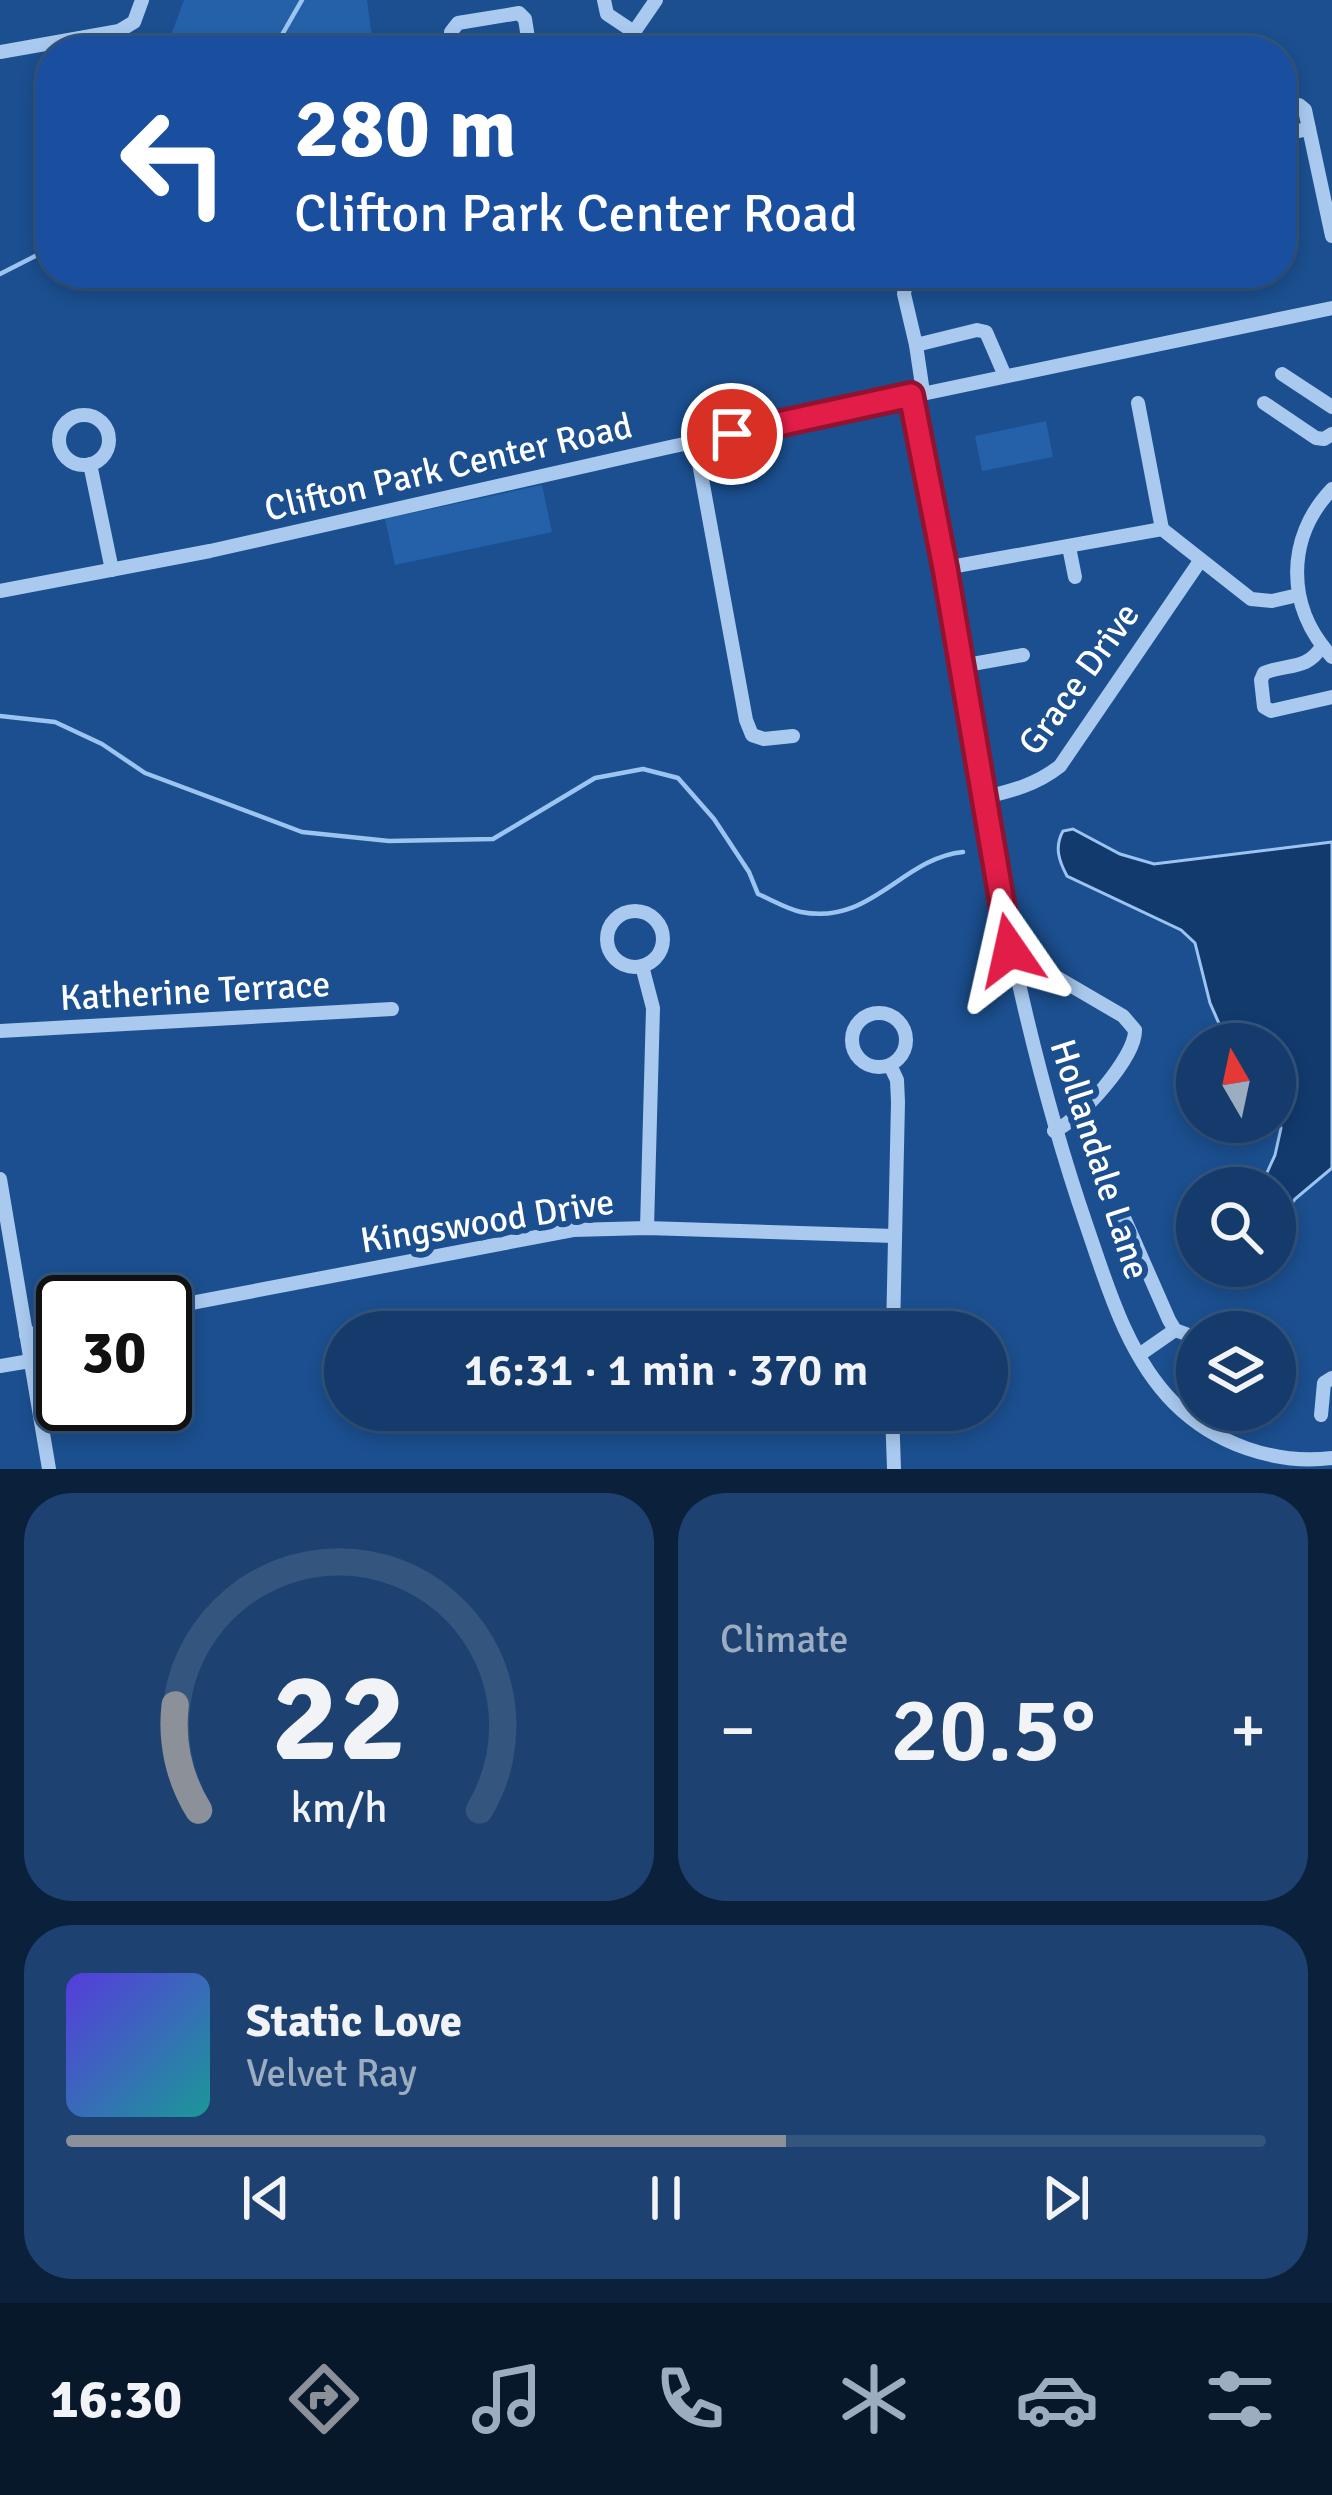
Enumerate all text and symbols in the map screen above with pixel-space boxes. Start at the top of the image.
text: 280 m [294,77,516,181]
icon: left [96,84,252,240]
text: Clifton Park Center Road [294,180,858,247]
pin [681,383,783,485]
icon: arrive [699,401,765,467]
street label: Clifton Park Center Road [260,403,637,532]
street label: Grace Drive [1009,594,1150,764]
position arrow [947,887,1073,1013]
street label: Katherine Terrace [59,962,331,1021]
north arrow [1176,1023,1296,1143]
map controls [1176,1023,1296,1431]
street label: Hollandale Lane [1040,1034,1160,1285]
button: search [1176,1167,1296,1287]
street label: Kingswood Drive [357,1179,617,1264]
speed limit sign: 30 [36,1275,192,1431]
button: layers [1176,1311,1296,1431]
text: 16:31 · 1 min · 370 m [464,1343,868,1398]
text: Climate [720,1615,849,1663]
text: 22 [272,1642,406,1795]
text: 20.5° [890,1675,1096,1786]
text: − [720,1690,756,1771]
text: + [1230,1690,1266,1771]
text: km/h [290,1782,388,1835]
text: Static Love [246,1994,462,2049]
text: Velvet Ray [246,2049,417,2097]
icon: previous [233,2165,299,2231]
icon: pause [633,2165,699,2231]
icon: next [1033,2165,1099,2231]
icon: directions [282,2357,366,2441]
icon: music [465,2357,549,2441]
icon: phone [648,2357,732,2441]
icon: climate [832,2357,916,2441]
icon: car [1015,2357,1099,2441]
icon: filters [1198,2357,1282,2441]
text: 16:30 [50,2366,182,2433]

